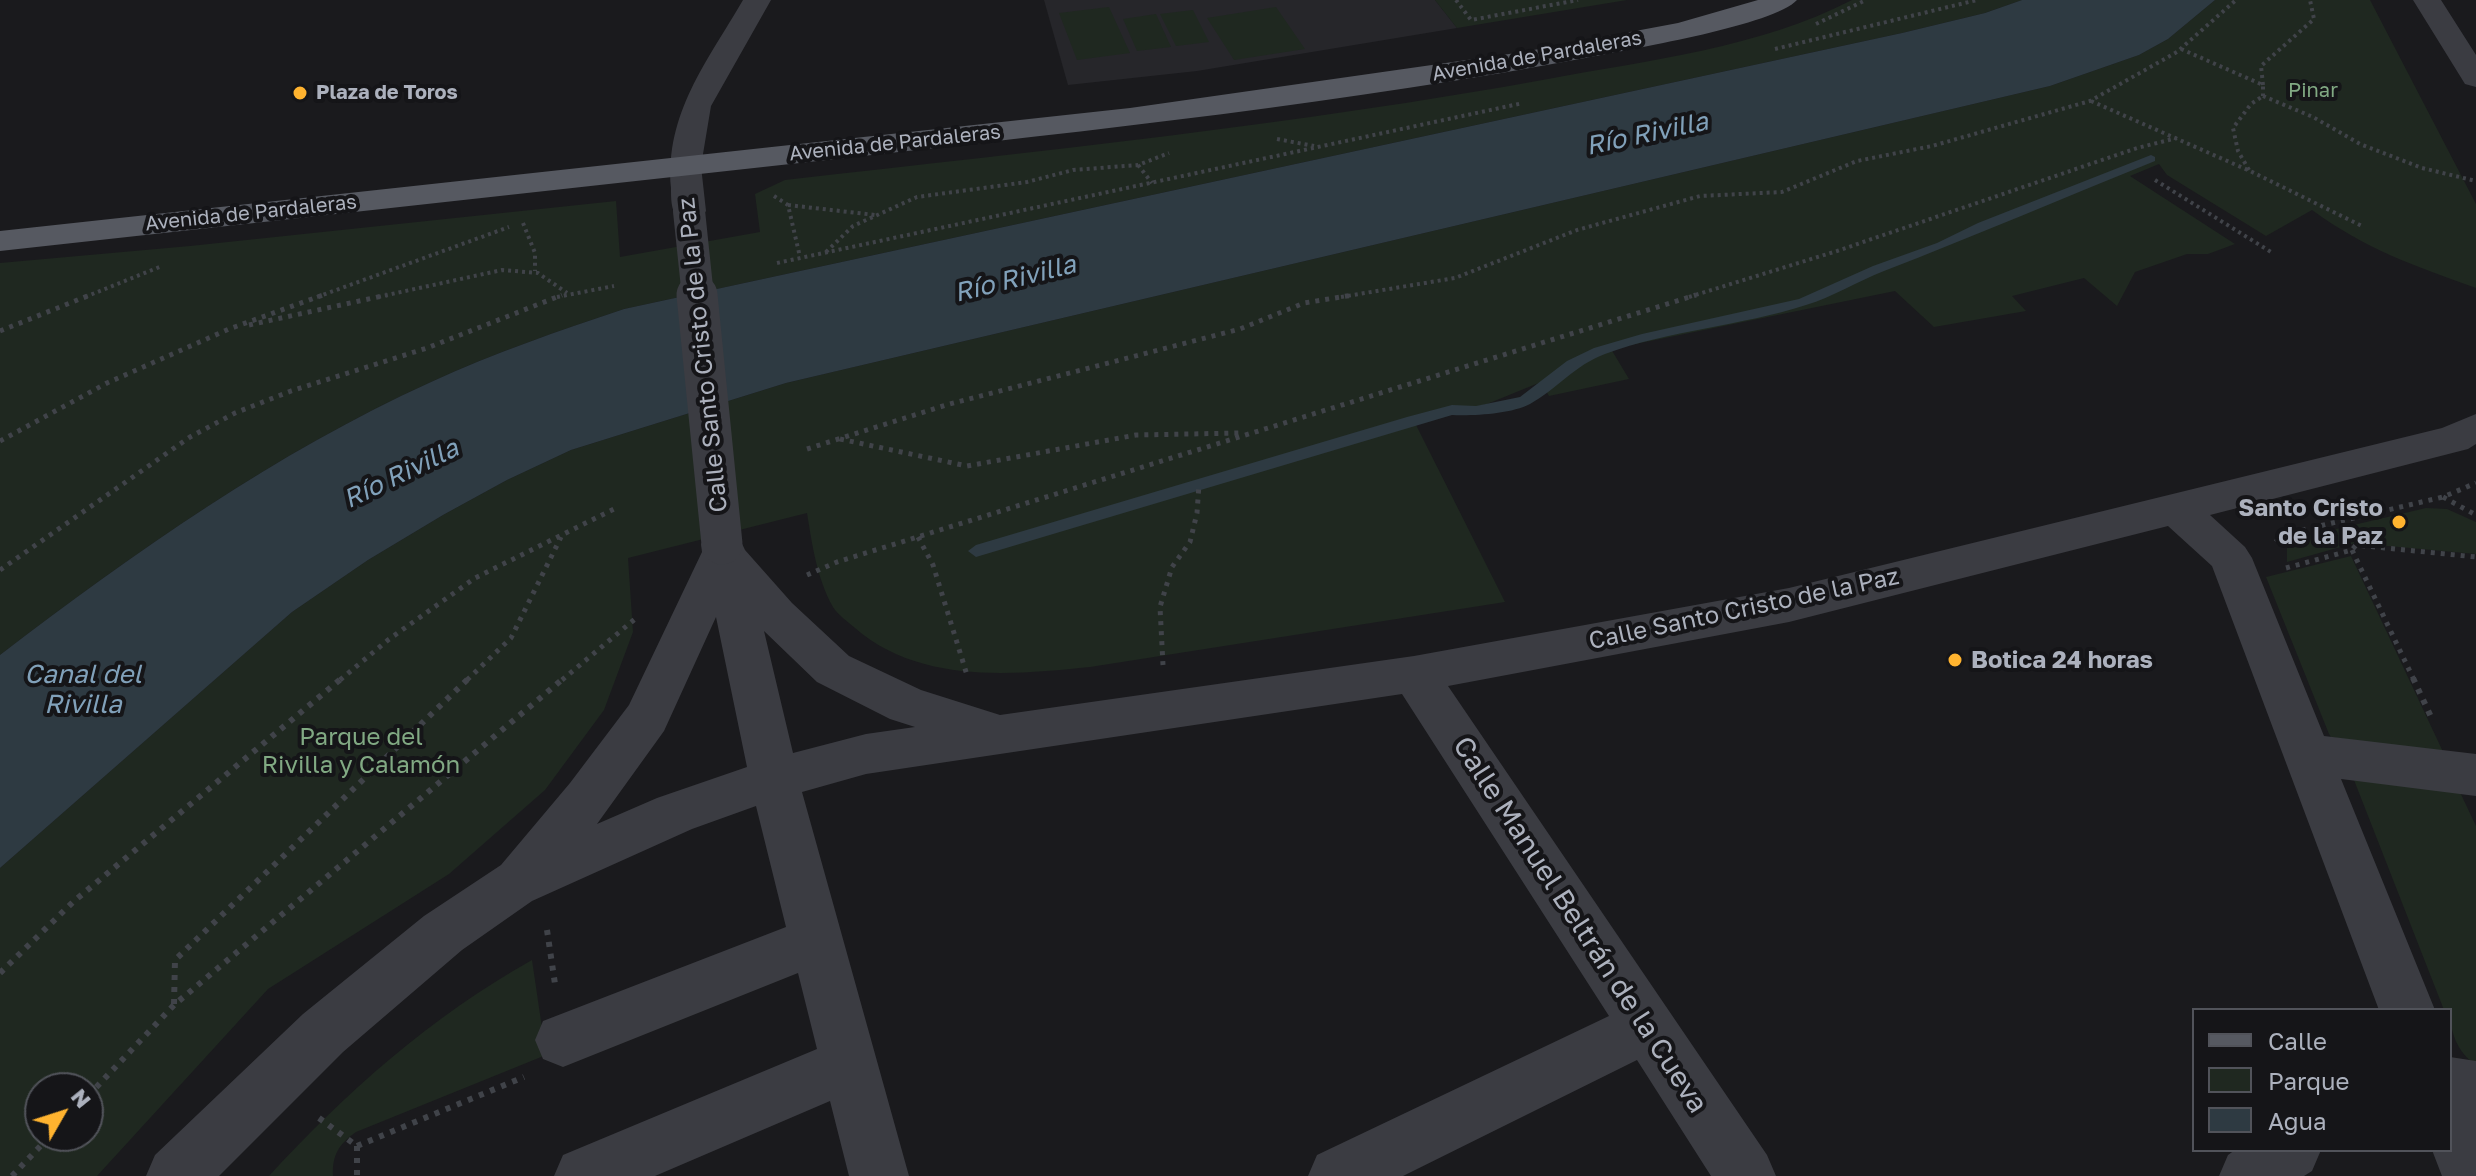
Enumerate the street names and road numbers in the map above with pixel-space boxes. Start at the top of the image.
street label: Avenida de Pardaleras [1430,26,1644,86]
street label: Avenida de Pardaleras [788,120,1002,166]
street label: Avenida de Pardaleras [144,190,358,236]
street label: Calle Santo Cristo de la Paz [672,196,734,514]
street label: Calle Santo Cristo de la Paz [1586,562,1902,656]
street label: Calle Manuel Beltrán de la Cueva [1446,731,1714,1119]

